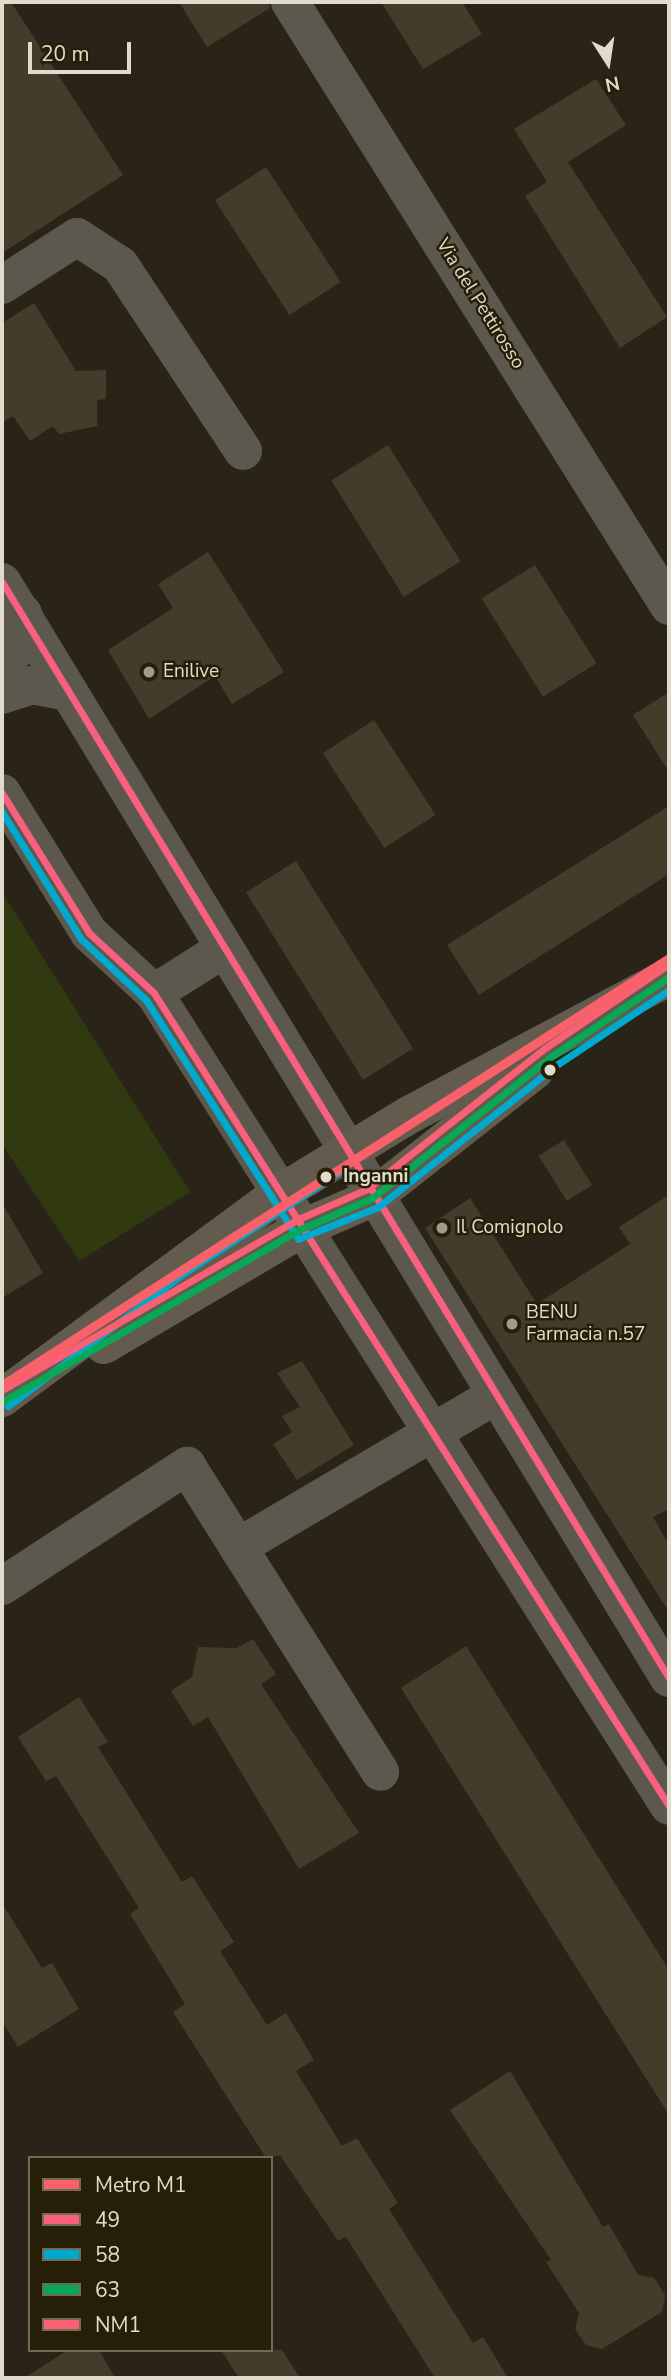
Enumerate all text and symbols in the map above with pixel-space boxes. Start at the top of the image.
scale bar [32,28,135,72]
north arrow [573,28,643,98]
text: 20 m [41,40,90,68]
text: N [603,69,622,98]
street label: Via del Pettirosso [431,235,529,373]
place label: Enilive [163,661,219,683]
marker: Enilive [141,664,157,680]
unlabelled marker [543,1063,557,1077]
marker: Inganni [315,1166,337,1188]
place label: Inganni [343,1166,408,1188]
place label: Il Comignolo [456,1217,563,1239]
marker: Il Comignolo [434,1220,450,1236]
place label: BENU Farmacia n.57 [526,1302,645,1346]
marker: BENU Farmacia n.57 [504,1316,520,1332]
legend [28,2156,273,2352]
text: Metro M1 [95,2171,186,2199]
text: 49 [95,2206,120,2234]
text: 58 [95,2241,120,2269]
text: 63 [95,2276,120,2304]
text: NM1 [95,2311,141,2339]

